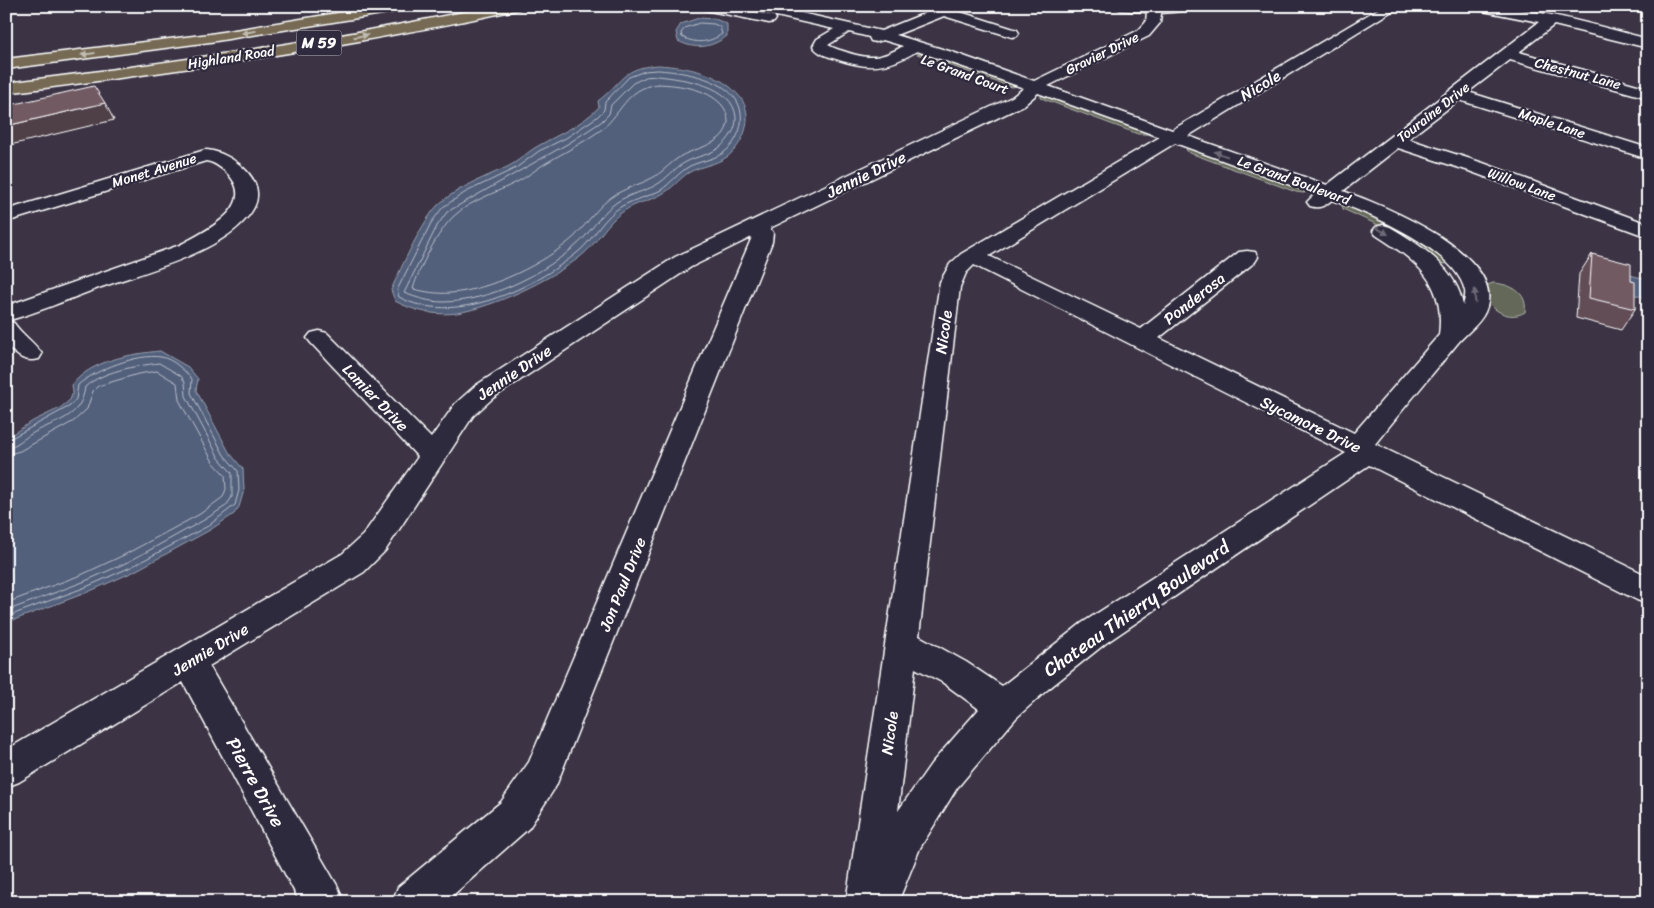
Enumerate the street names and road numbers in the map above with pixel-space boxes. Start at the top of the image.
street label: Gravier Drive [1061,25,1144,82]
road number: M 59 [296,30,342,56]
street label: Highland Road [186,38,278,77]
street label: Le Grand Court [917,47,1012,102]
street label: Chestnut Lane [1532,50,1624,97]
street label: Nicole [1234,62,1287,109]
street label: Touraine Drive [1391,76,1476,149]
street label: Maple Lane [1515,101,1589,146]
street label: Jennie Drive [821,143,911,207]
street label: Monet Avenue [109,146,200,195]
street label: Le Grand Boulevard [1234,148,1355,213]
street label: Willow Lane [1484,161,1560,208]
street label: Ponderosa [1157,264,1232,332]
street label: Nicole [926,308,961,356]
street label: Jennie Drive [470,336,558,409]
street label: Lamier Drive [335,356,416,439]
street label: Sycamore Drive [1255,387,1366,461]
street label: Chateau Thierry Boulevard [1036,530,1238,686]
street label: Jon Paul Drive [590,533,655,637]
street label: Jennie Drive [165,615,254,684]
street label: Nicole [872,709,907,757]
street label: Pierre Drive [217,731,294,834]

